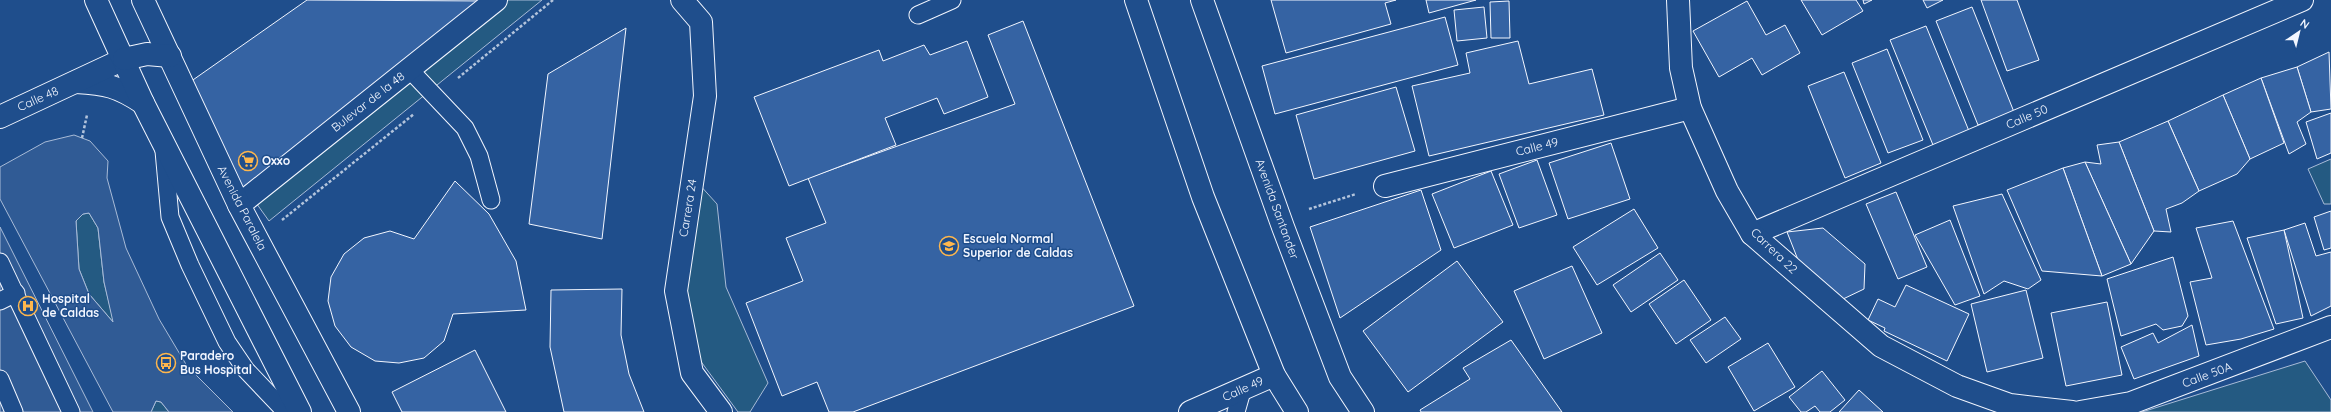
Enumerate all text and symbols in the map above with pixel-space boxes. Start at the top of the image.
north arrow [2279,12,2319,52]
text: N [2297,16,2312,32]
street label: Bulevar de la 48 [328,68,407,135]
street label: Calle 48 [15,83,61,114]
street label: Calle 50 [2004,101,2050,132]
street label: Calle 49 [1514,134,1560,159]
supermarket icon: Oxxo [237,150,259,172]
place label: Oxxo [262,153,291,168]
street label: Avenida Santander [1252,157,1303,261]
street label: Avenida Paralela [215,163,270,253]
street label: Carrera 24 [676,178,700,238]
street label: Carrera 22 [1748,225,1801,277]
place label: Escuela Normal Superior de Caldas [963,231,1073,260]
school or university icon: Escuela Normal Superior de Caldas [938,235,960,257]
place label: Hospital de Caldas [42,291,99,320]
hospital icon: Hospital de Caldas [17,295,39,317]
place label: Paradero Bus Hospital [180,348,252,377]
bus stop icon: Paradero Bus Hospital [155,352,177,374]
street label: Calle 50A [2180,359,2234,390]
street label: Calle 49 [1220,373,1266,404]

